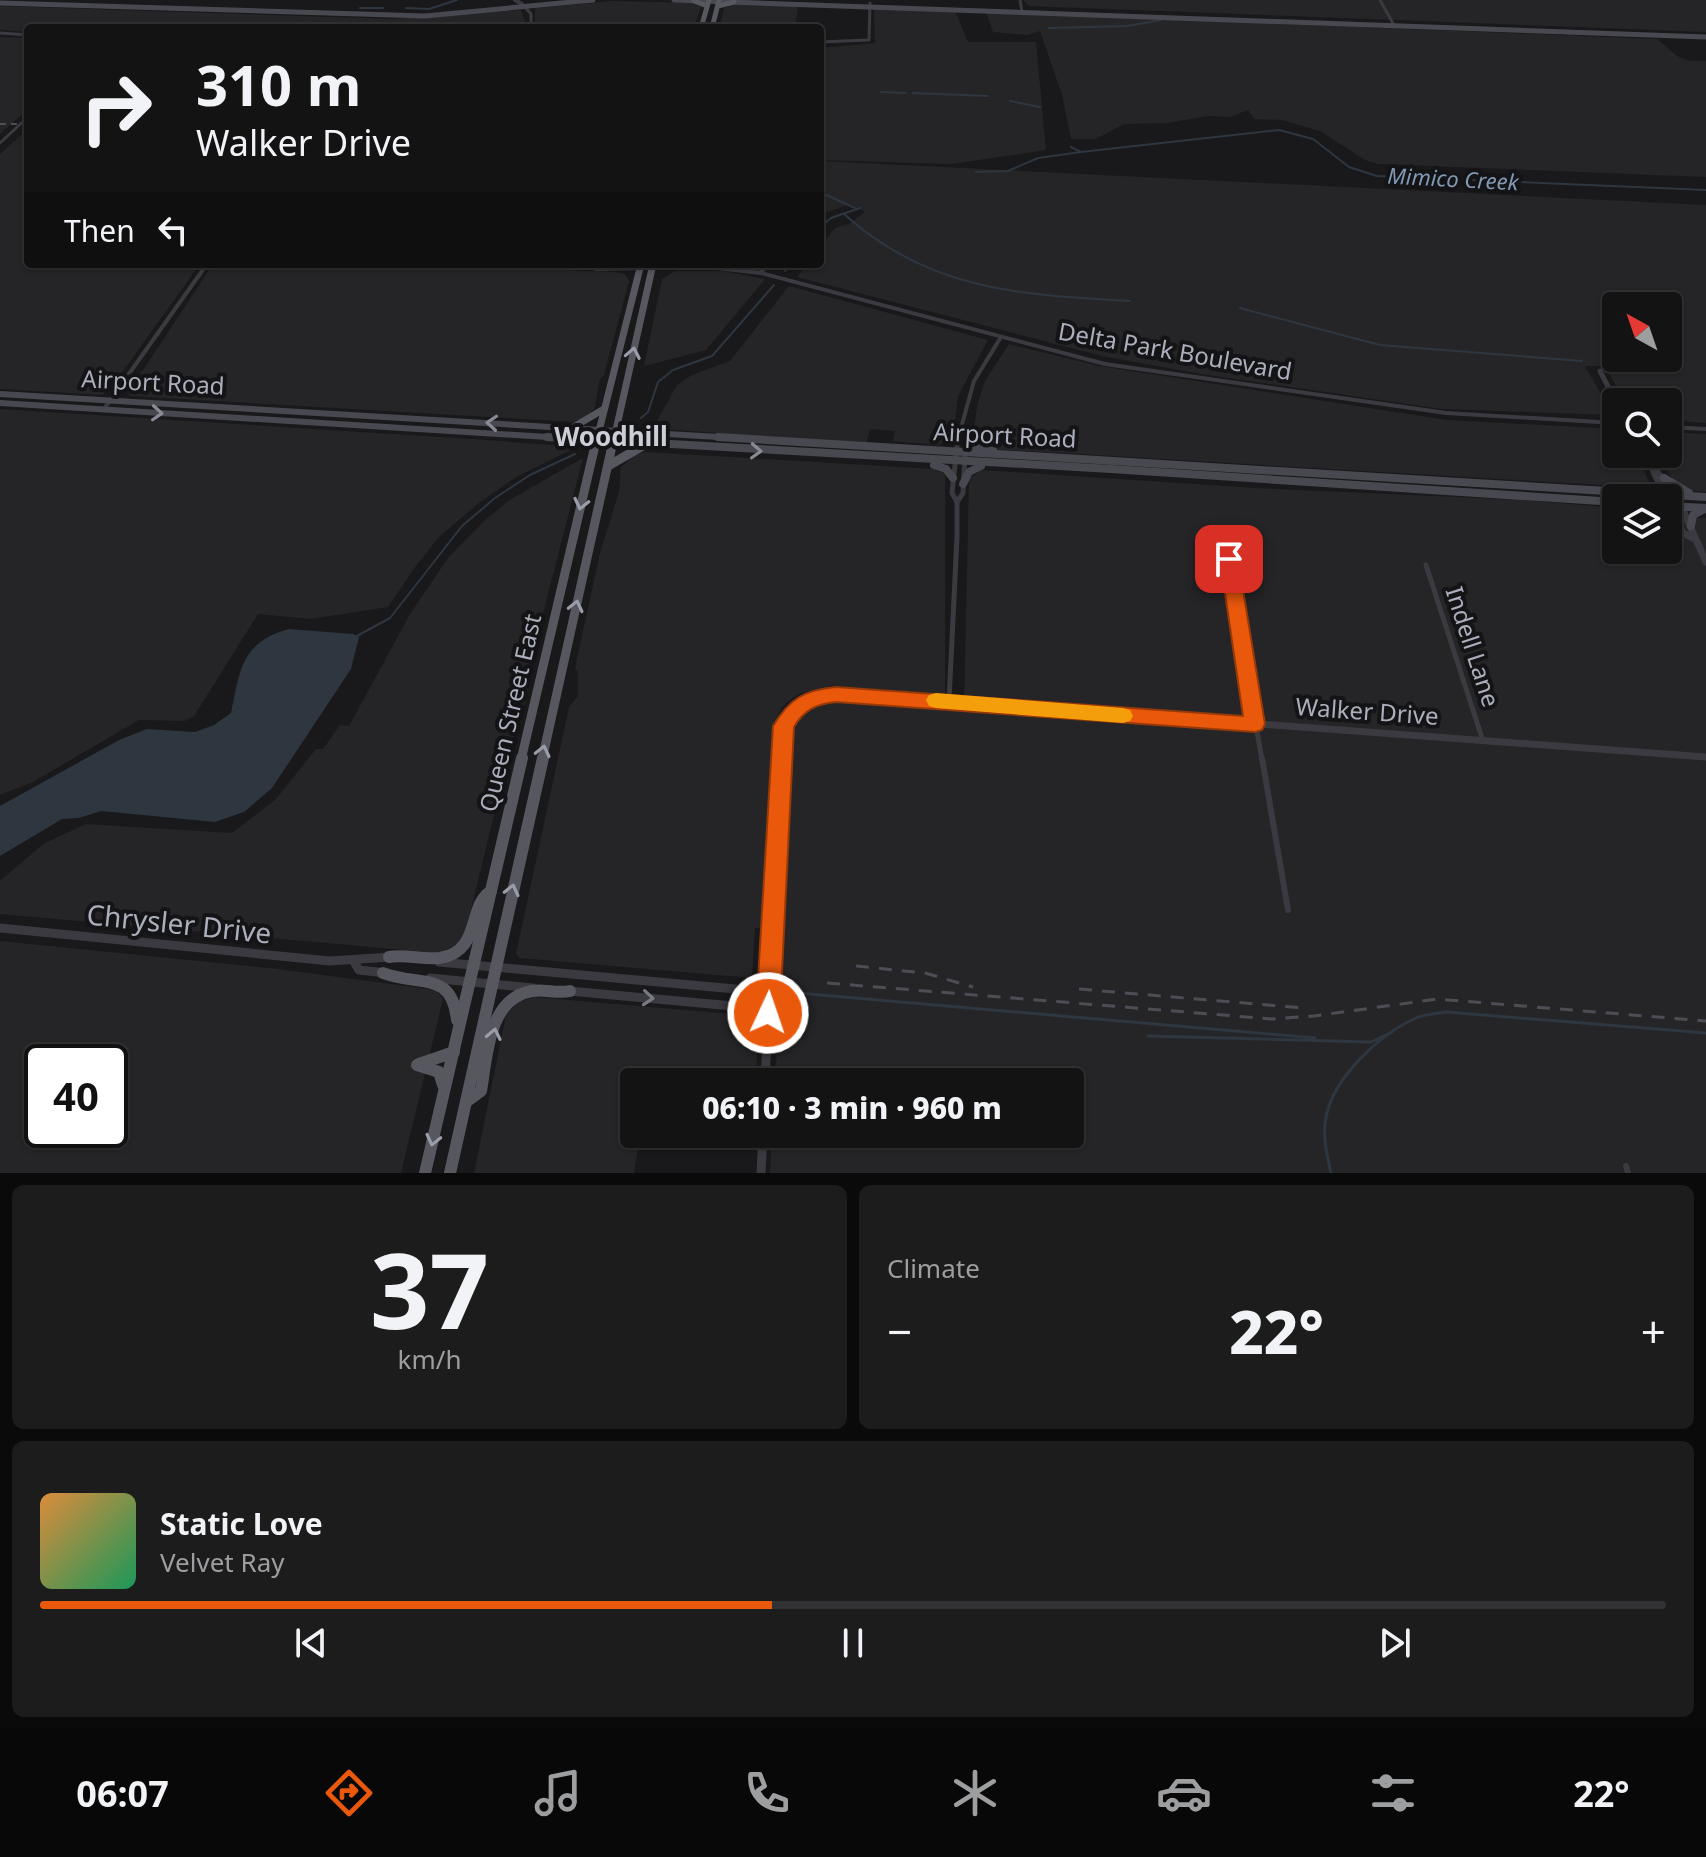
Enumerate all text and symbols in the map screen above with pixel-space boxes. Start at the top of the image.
text: 310 m [196,46,361,122]
icon: right [64,56,168,160]
text: Walker Drive [196,118,411,167]
water label: Mimico Creek [1387,160,1520,196]
icon: left [151,208,195,252]
text: Then [64,210,135,251]
north arrow [1602,292,1682,372]
map controls [1602,292,1682,564]
street label: Delta Park Boulevard [1056,314,1295,387]
one-way arrow [624,347,641,360]
street label: Airport Road [81,361,225,402]
button: search [1602,388,1682,468]
one-way arrow [151,404,164,421]
street label: Airport Road [933,414,1077,455]
one-way arrow [485,415,498,432]
district label: Woodhill [554,418,668,454]
one-way arrow [750,442,763,459]
button: layers [1602,484,1682,564]
one-way arrow [573,497,590,511]
pin [1195,525,1263,593]
icon: arrive [1207,537,1251,581]
street label: Indell Lane [1439,582,1508,711]
one-way arrow [567,600,584,614]
street label: Queen Street East [471,610,548,815]
street label: Walker Drive [1294,689,1440,732]
one-way arrow [534,745,551,758]
one-way arrow [503,884,520,898]
street label: Chrysler Drive [85,894,273,952]
position arrow [726,971,810,1055]
one-way arrow [642,989,655,1006]
one-way arrow [485,1028,502,1041]
speed limit sign: 40 [24,1044,128,1148]
text: 06:10 · 3 min · 960 m [702,1087,1002,1128]
one-way arrow [425,1132,442,1146]
text: 37 [370,1218,489,1359]
text: Climate [887,1250,980,1286]
text: 22° [1229,1290,1324,1372]
text: − [887,1301,912,1361]
text: + [1641,1301,1666,1361]
text: km/h [398,1341,461,1377]
text: Static Love [160,1503,323,1544]
text: Velvet Ray [160,1544,285,1580]
icon: previous [289,1621,333,1665]
icon: pause [831,1621,875,1665]
icon: next [1373,1621,1417,1665]
icon: directions [321,1765,377,1821]
icon: music [530,1765,586,1821]
icon: phone [739,1765,795,1821]
icon: climate [947,1765,1003,1821]
icon: car [1156,1765,1212,1821]
icon: filters [1365,1765,1421,1821]
text: 06:07 [76,1769,169,1818]
text: 22° [1573,1769,1630,1818]

